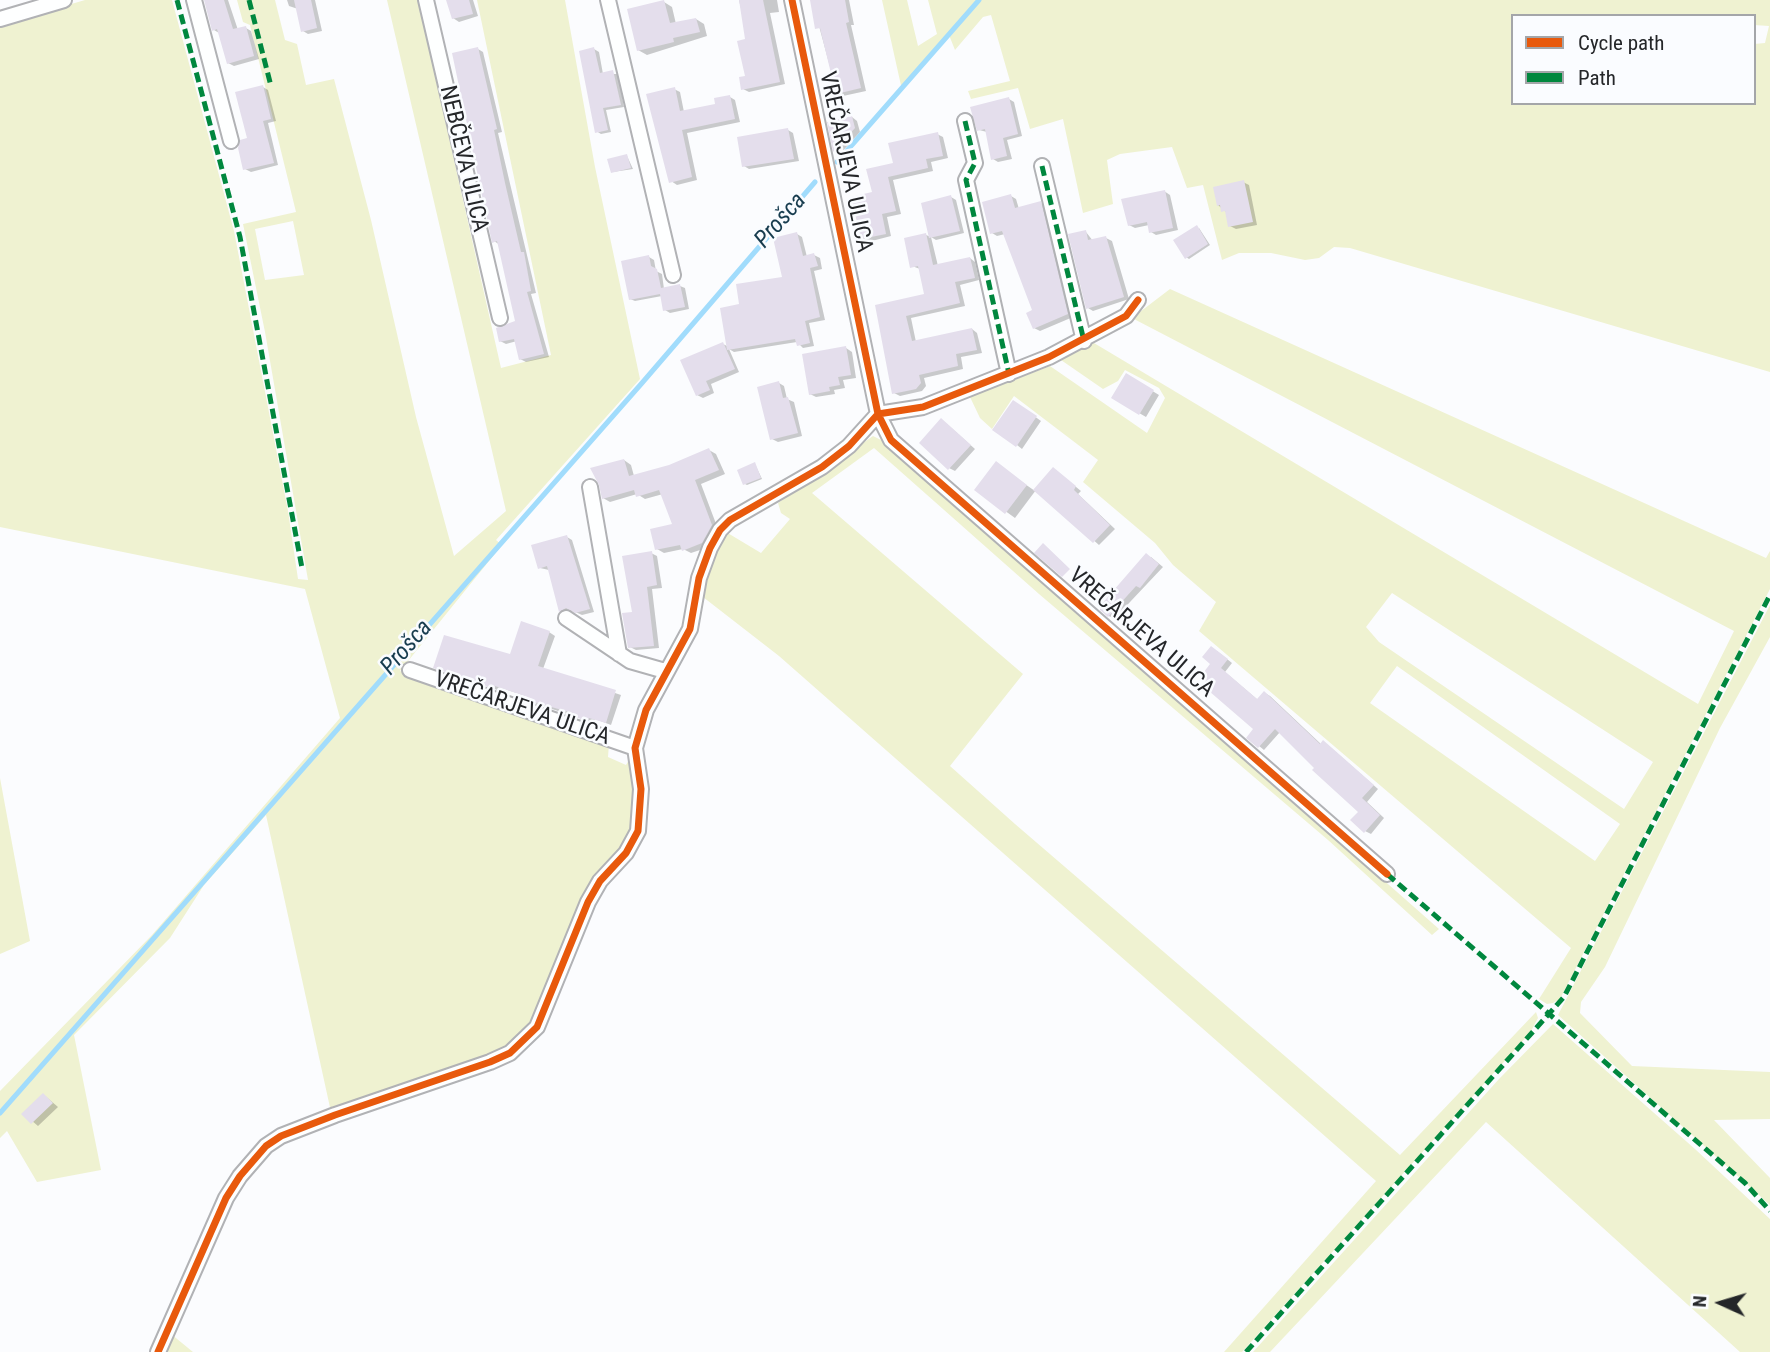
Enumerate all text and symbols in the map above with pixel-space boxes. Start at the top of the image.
legend [1511,14,1756,105]
text: Cycle path [1578,31,1664,55]
text: Path [1578,66,1616,90]
street label: VREČARJEVA ULICA [812,69,878,255]
street label: NEBČEVA ULICA [433,83,493,235]
water label: Prošca [749,187,813,255]
street label: VREČARJEVA ULICA [1062,562,1220,704]
water label: Prošca [375,614,439,682]
street label: VREČARJEVA ULICA [430,666,614,752]
north arrow [1686,1268,1756,1338]
text: N [1688,1295,1711,1308]

